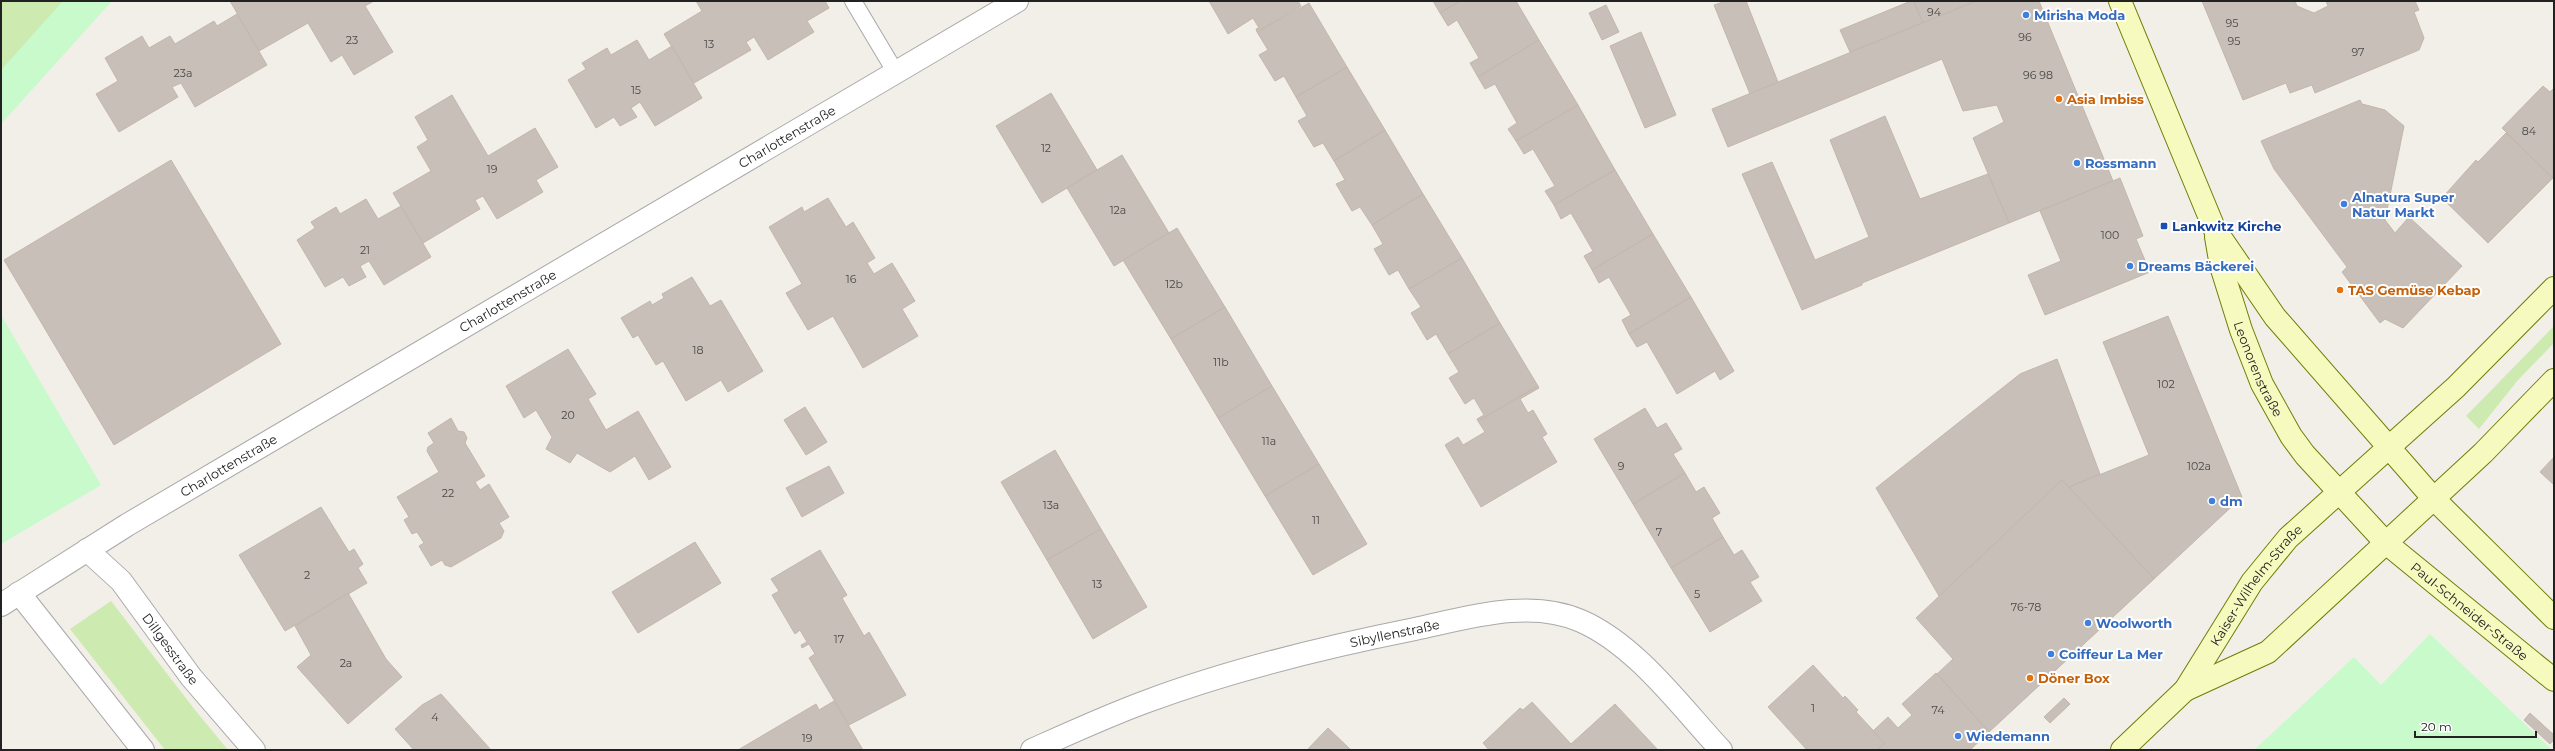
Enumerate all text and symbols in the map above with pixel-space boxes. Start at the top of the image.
house number: 94 [1927,5,1942,19]
place label: Mirisha Moda [2034,7,2125,23]
marker: Mirisha Moda [2021,10,2031,20]
house number: 95 [2226,16,2238,30]
house number: 96 [2018,30,2032,44]
house number: 23 [346,33,358,47]
house number: 95 [2228,34,2240,48]
house number: 13 [704,37,714,51]
house number: 97 [2351,45,2365,59]
house number: 23a [174,66,192,80]
house number: 96 98 [2023,68,2053,82]
house number: 15 [631,83,641,97]
place label: Asia Imbiss [2066,91,2144,107]
marker: Asia Imbiss [2054,94,2064,104]
street label: Charlottenstraße [735,102,838,171]
house number: 84 [2522,124,2537,138]
house number: 12 [1041,141,1051,155]
place label: Rossmann [2085,155,2157,171]
marker: Rossmann [2072,158,2082,168]
house number: 19 [487,162,498,176]
place label: Alnatura Super Natur Markt [2351,189,2455,220]
marker: Alnatura Super Natur Markt [2339,199,2349,209]
house number: 12a [1110,203,1126,217]
place label: Lankwitz Kirche [2172,218,2281,234]
marker: Lankwitz Kirche [2159,221,2169,231]
house number: 100 [2101,228,2119,242]
house number: 21 [360,243,370,257]
place label: Dreams Bäckerei [2138,258,2254,274]
marker: Dreams Bäckerei [2125,261,2135,271]
street label: Charlottenstraße [456,266,559,336]
house number: 16 [846,272,857,286]
house number: 12b [1165,277,1183,291]
place label: TAS Gemüse Kebap [2348,282,2481,298]
marker: TAS Gemüse Kebap [2335,285,2345,295]
street label: Leonorenstraße [2231,319,2287,419]
house number: 18 [693,343,704,357]
house number: 11b [1213,355,1229,369]
house number: 102 [2157,377,2175,391]
house number: 20 [561,408,575,422]
street label: Charlottenstraße [177,430,280,500]
house number: 11a [1262,434,1276,448]
house number: 9 [1618,459,1625,473]
house number: 102a [2187,459,2211,473]
house number: 22 [442,486,454,500]
place label: dm [2220,493,2243,509]
marker: dm [2207,496,2217,506]
house number: 13a [1043,498,1059,512]
house number: 11 [1312,513,1320,527]
street label: Kaiser-Wilhelm-Straße [2207,521,2306,648]
house number: 7 [1656,525,1662,539]
street label: Paul-Schneider-Straße [2408,559,2532,664]
house number: 2 [304,568,310,582]
house number: 13 [1092,577,1102,591]
house number: 5 [1694,587,1700,601]
house number: 76-78 [2011,600,2041,614]
street label: Dillgesstraße [139,610,202,688]
place label: Woolworth [2096,615,2172,631]
street label: Sibyllenstraße [1348,616,1441,651]
marker: Woolworth [2083,618,2093,628]
house number: 17 [834,632,844,646]
place label: Coiffeur La Mer [2059,646,2163,662]
marker: Coiffeur La Mer [2046,649,2056,659]
house number: 2a [340,656,352,670]
place label: Döner Box [2038,670,2110,686]
marker: Döner Box [2025,673,2035,683]
house number: 1 [1811,701,1815,715]
house number: 74 [1931,703,1945,717]
house number: 4 [431,710,439,724]
scale bar [2415,713,2536,739]
text: 20 m [2421,719,2452,734]
place label: Wiedemann [1966,728,2050,744]
house number: 19 [802,731,813,745]
marker: Wiedemann [1953,731,1963,741]

